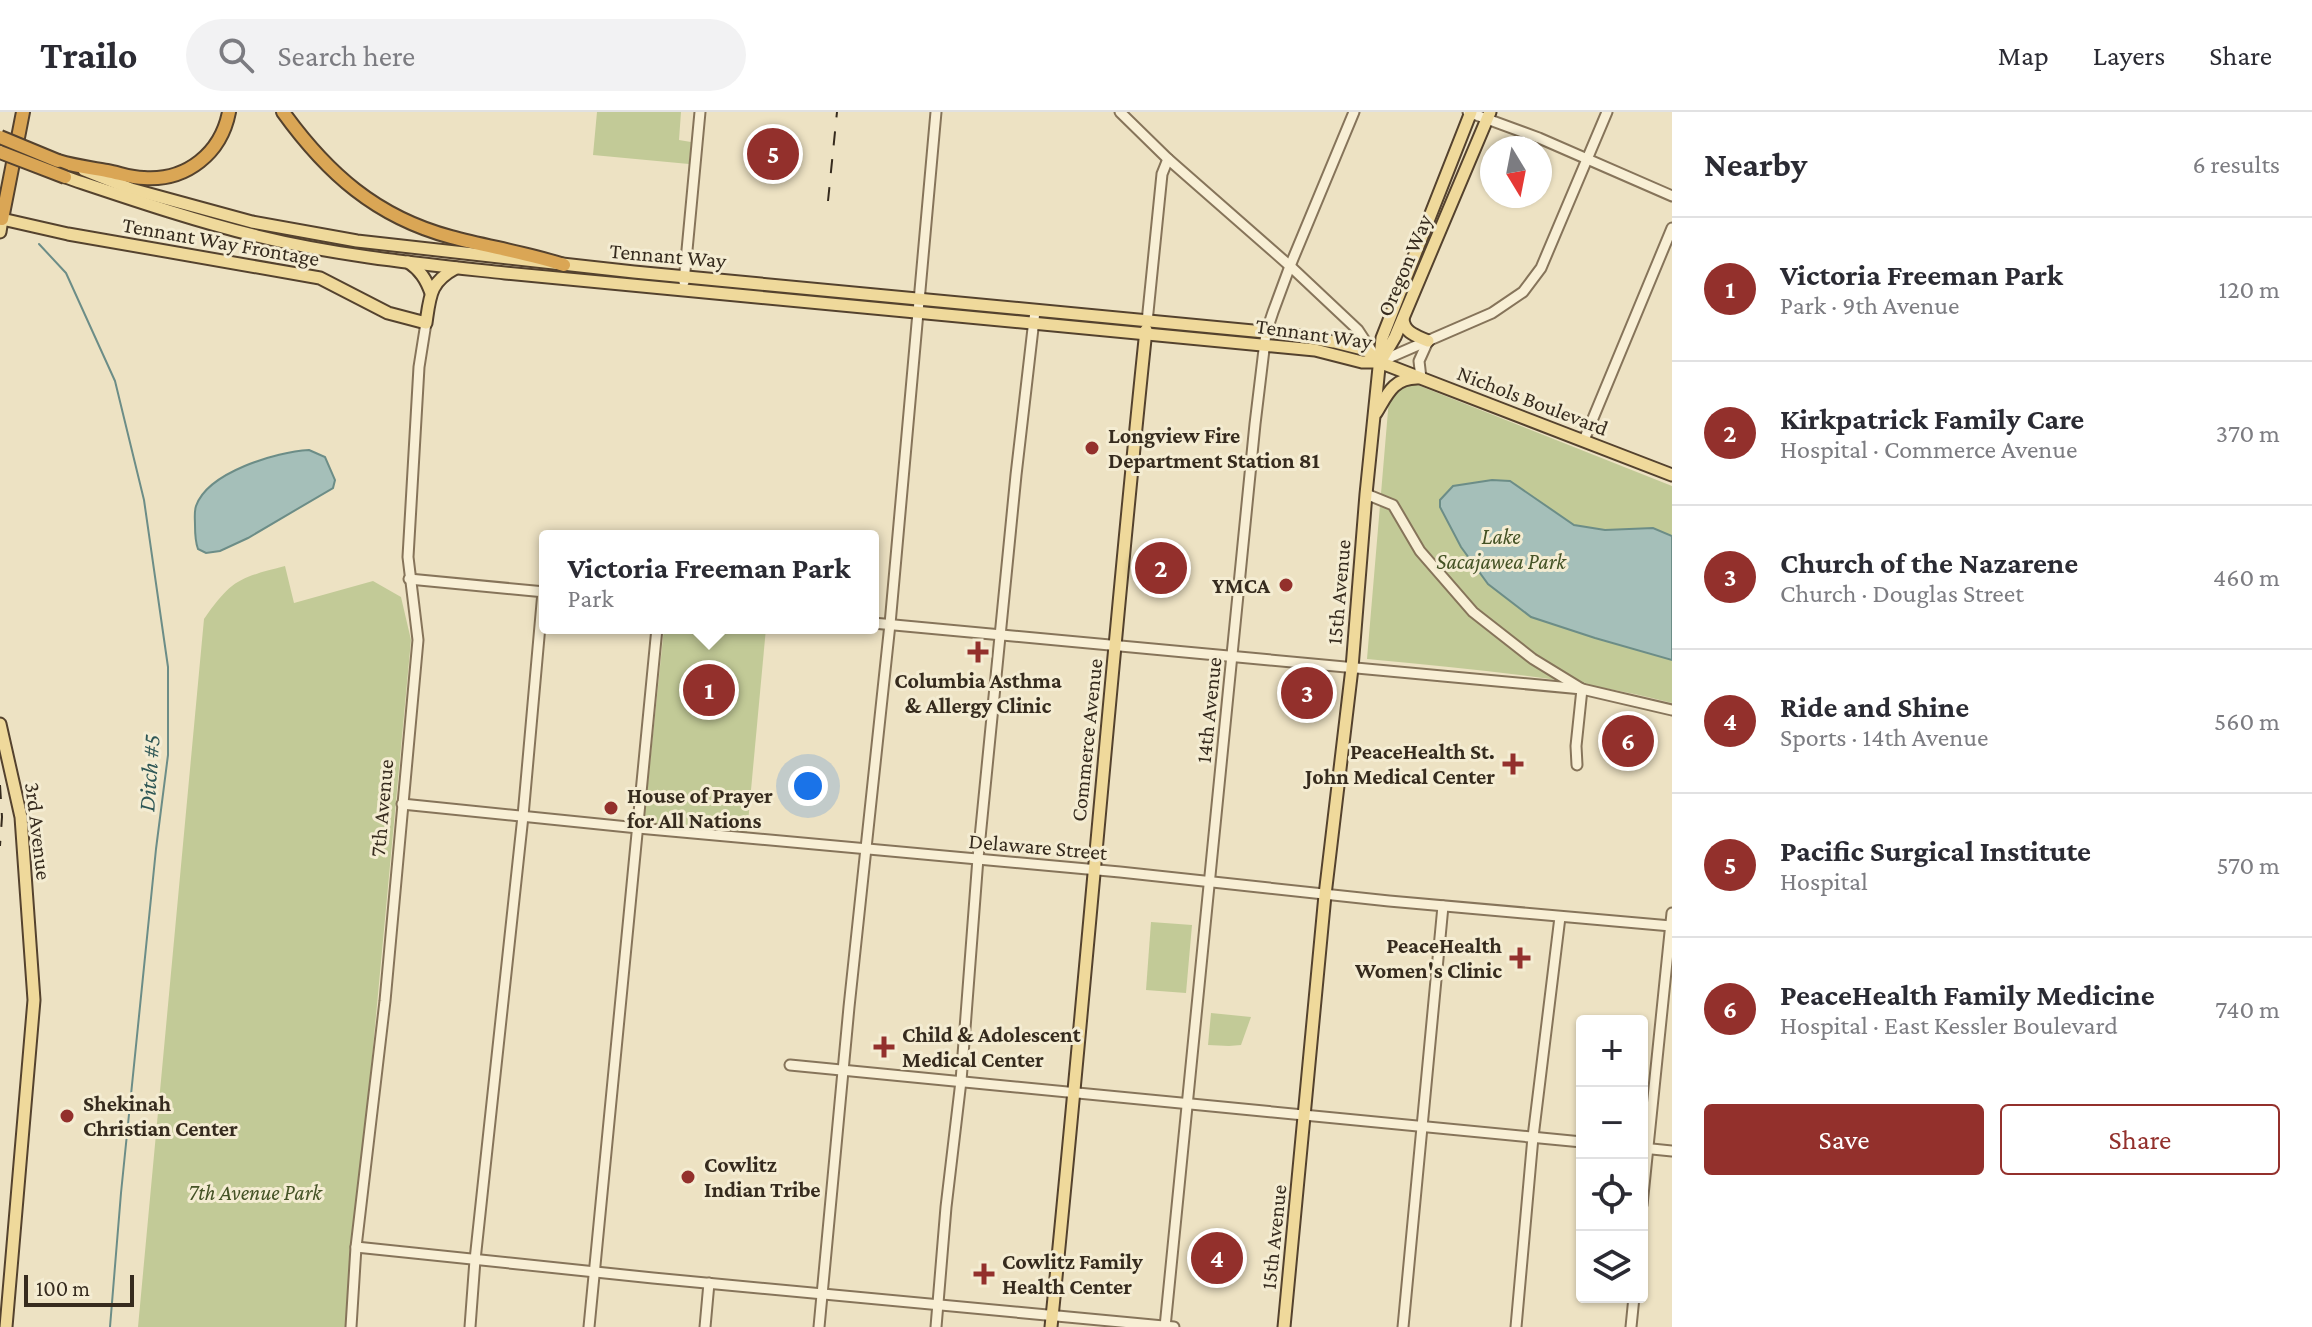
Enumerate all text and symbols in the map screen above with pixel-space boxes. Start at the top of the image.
search box [186,19,746,91]
icon: search [214,33,258,77]
text: Trailo [40,34,138,76]
text: Search here [278,39,415,72]
text: Map [1998,40,2049,71]
text: Layers [2093,40,2165,71]
text: Share [2209,40,2272,71]
pin: 5 [747,124,799,184]
north arrow [1480,136,1552,208]
text: Nearby [1704,146,1807,183]
text: 6 results [2192,150,2280,179]
street label: Oregon Way [1372,210,1438,320]
street label: Tennant Way Frontage [120,212,321,271]
street label: Tennant Way [608,238,728,273]
text: Victoria Freeman Park [1780,258,2063,291]
text: 1 [1725,275,1735,304]
text: 120 m [2219,275,2280,304]
text: Park · 9th Avenue [1780,291,1959,320]
street label: Tennant Way [1254,313,1375,354]
street label: Nichols Boulevard [1454,360,1612,441]
text: Kirkpatrick Family Care [1780,402,2084,435]
text: 2 [1723,419,1737,448]
text: 370 m [2216,419,2280,448]
place label: Longview Fire Department Station 81 [1108,423,1320,473]
text: Hospital · Commerce Avenue [1780,435,2078,464]
marker: Longview Fire Department Station 81 [1083,439,1101,457]
park label: Lake Sacajawea Park [1436,524,1567,575]
popup [539,530,879,634]
pin: 2 [1135,538,1187,598]
street label: 15th Avenue [1321,538,1356,646]
text: Church of the Nazarene [1780,546,2078,579]
text: Victoria Freeman Park [568,551,851,584]
text: 3 [1724,563,1736,592]
text: 460 m [2213,563,2280,592]
place label: YMCA [1212,573,1271,598]
marker: YMCA [1277,576,1295,594]
text: Church · Douglas Street [1780,579,2024,608]
text: Park [568,584,614,613]
marker: Columbia Asthma & Allergy Clinic [967,641,989,663]
street label: 14th Avenue [1190,656,1226,764]
street label: Commerce Avenue [1066,657,1107,823]
pin: 1 [683,660,735,720]
pin: 3 [1281,663,1333,723]
place label: Columbia Asthma & Allergy Clinic [894,668,1062,718]
text: Ride and Shine [1780,690,1969,723]
text: 4 [1723,707,1737,736]
text: 560 m [2214,707,2280,736]
pin: 6 [1602,711,1654,771]
text: Sports · 14th Avenue [1780,723,1988,752]
water label: Ditch #5 [132,733,165,813]
place label: PeaceHealth St. John Medical Center [1303,739,1495,789]
marker: PeaceHealth St. John Medical Center [1502,753,1524,775]
street label: 7th Avenue [365,758,398,858]
your location [788,766,828,806]
street label: 3rd Avenue [20,781,57,881]
place label: House of Prayer for All Nations [627,783,773,833]
marker: House of Prayer for All Nations [602,799,620,817]
street label: Delaware Street [968,828,1109,865]
text: Pacific Surgical Institute [1780,834,2091,867]
text: 5 [1724,851,1736,880]
text: 570 m [2216,851,2280,880]
text: Hospital [1780,867,1868,896]
place label: PeaceHealth Women's Clinic [1354,933,1502,983]
marker: PeaceHealth Women's Clinic [1509,947,1531,969]
text: PeaceHealth Family Medicine [1780,978,2155,1011]
text: 6 [1723,995,1737,1024]
text: 740 m [2215,995,2280,1024]
text: Hospital · East Kessler Boulevard [1780,1011,2118,1040]
map controls [1576,1015,1648,1303]
button: + [1576,1015,1648,1087]
place label: Child & Adolescent Medical Center [902,1022,1082,1072]
marker: Child & Adolescent Medical Center [873,1036,895,1058]
button: − [1576,1087,1648,1159]
place label: Shekinah Christian Center [83,1091,238,1141]
button: Save [1704,1104,1984,1175]
button: Share [2000,1104,2280,1175]
marker: Shekinah Christian Center [58,1107,76,1125]
place label: Cowlitz Indian Tribe [704,1152,821,1202]
button: locate [1576,1159,1648,1231]
marker: Cowlitz Indian Tribe [679,1168,697,1186]
park label: 7th Avenue Park [188,1180,323,1205]
street label: 15th Avenue [1256,1183,1291,1291]
pin: 4 [1191,1228,1243,1288]
button: layers [1576,1231,1648,1303]
place label: Cowlitz Family Health Center [1002,1249,1143,1299]
marker: Cowlitz Family Health Center [973,1263,995,1285]
scale bar [24,1271,134,1307]
text: 100 m [36,1276,90,1301]

